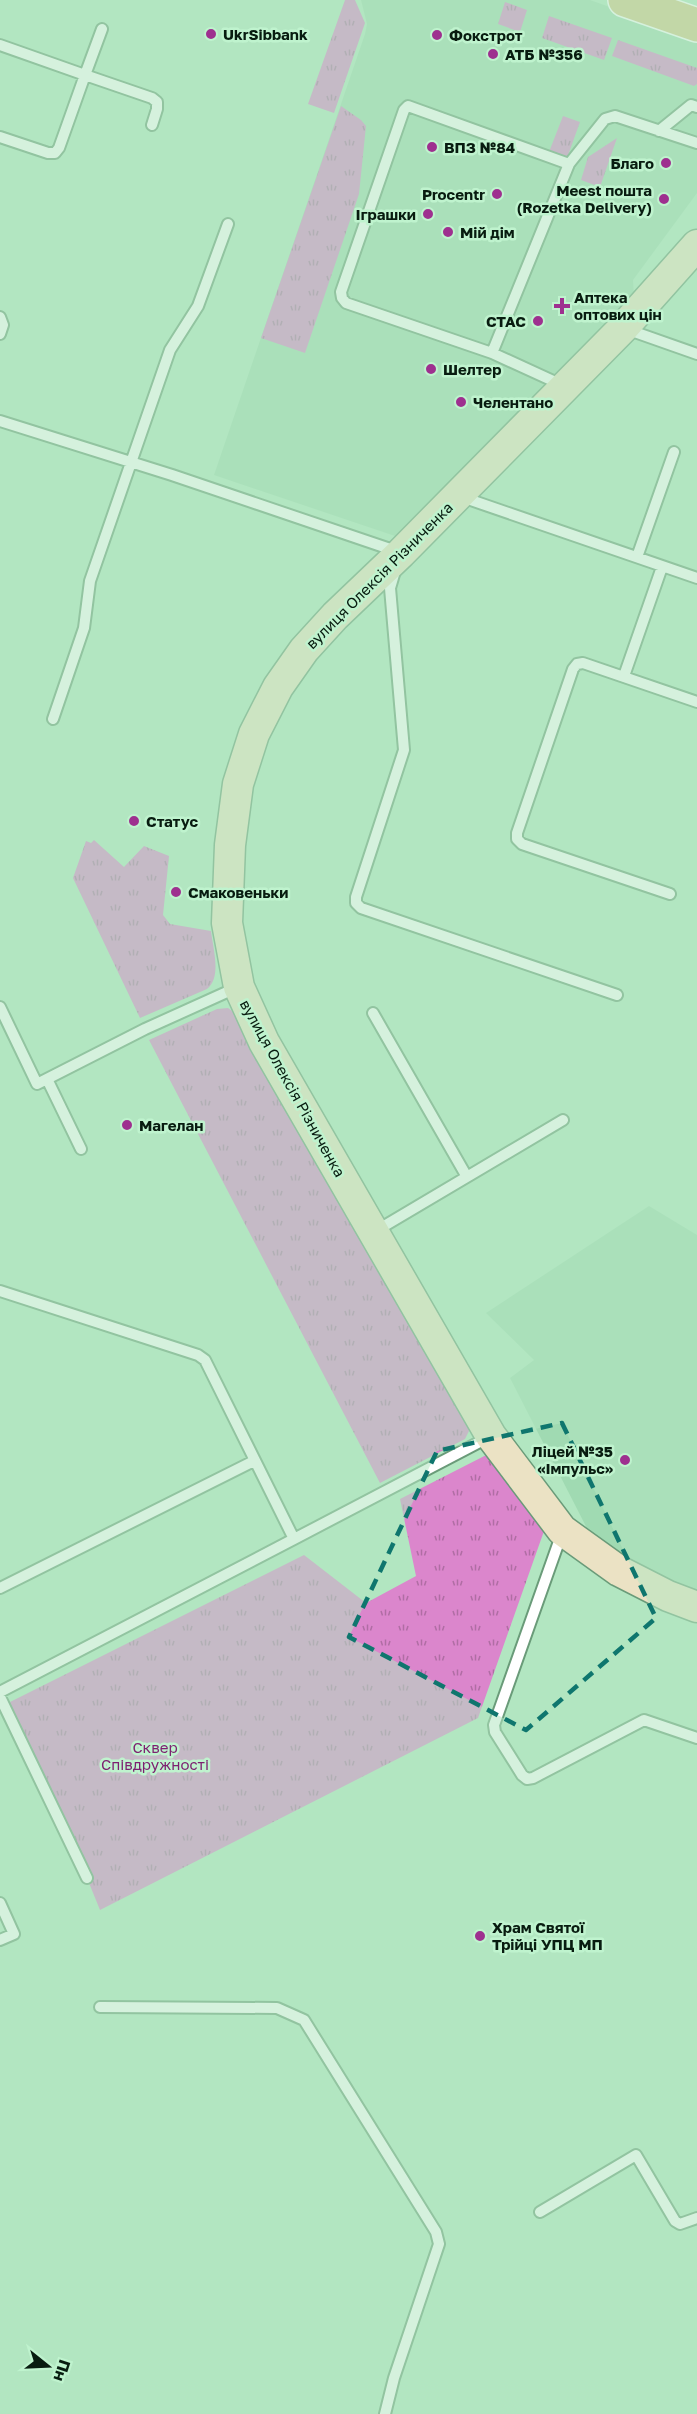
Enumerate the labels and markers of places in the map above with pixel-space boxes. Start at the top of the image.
place label: UkrSibbank [223,25,308,43]
place label: Фокстрот [449,26,523,44]
marker: UkrSibbank [204,27,218,41]
marker: Фокстрот [430,28,444,42]
place label: АТБ №356 [505,45,583,63]
marker: АТБ №356 [486,47,500,61]
place label: ВПЗ №84 [444,138,515,156]
marker: ВПЗ №84 [425,140,439,154]
place label: Благо [611,154,654,172]
marker: Благо [659,156,673,170]
place label: Meest пошта (Rozetka Delivery) [517,181,652,216]
place label: Procentr [422,185,485,203]
marker: Procentr [490,187,504,201]
marker: Meest пошта (Rozetka Delivery) [657,192,671,206]
place label: Іграшки [356,205,416,223]
marker: Іграшки [421,207,435,221]
place label: Мій дім [460,223,515,241]
marker: Мій дім [441,225,455,239]
place label: Аптека оптових цін [574,288,662,323]
marker: Аптека оптових цін [555,299,569,313]
place label: СТАС [486,312,526,330]
marker: СТАС [531,314,545,328]
place label: Шелтер [443,360,501,378]
marker: Шелтер [424,362,438,376]
place label: Челентано [473,393,553,411]
marker: Челентано [454,395,468,409]
place label: Статус [146,812,198,830]
marker: Статус [127,814,141,828]
place label: Смаковеньки [188,883,288,901]
marker: Смаковеньки [169,885,183,899]
place label: Магелан [139,1116,203,1134]
marker: Магелан [120,1118,134,1132]
place label: Ліцей №35 «Імпульс» [532,1442,613,1477]
marker: Ліцей №35 «Імпульс» [618,1453,632,1467]
place label: Храм Святої Трійці УПЦ МП [492,1918,603,1953]
marker: Храм Святої Трійці УПЦ МП [473,1929,487,1943]

